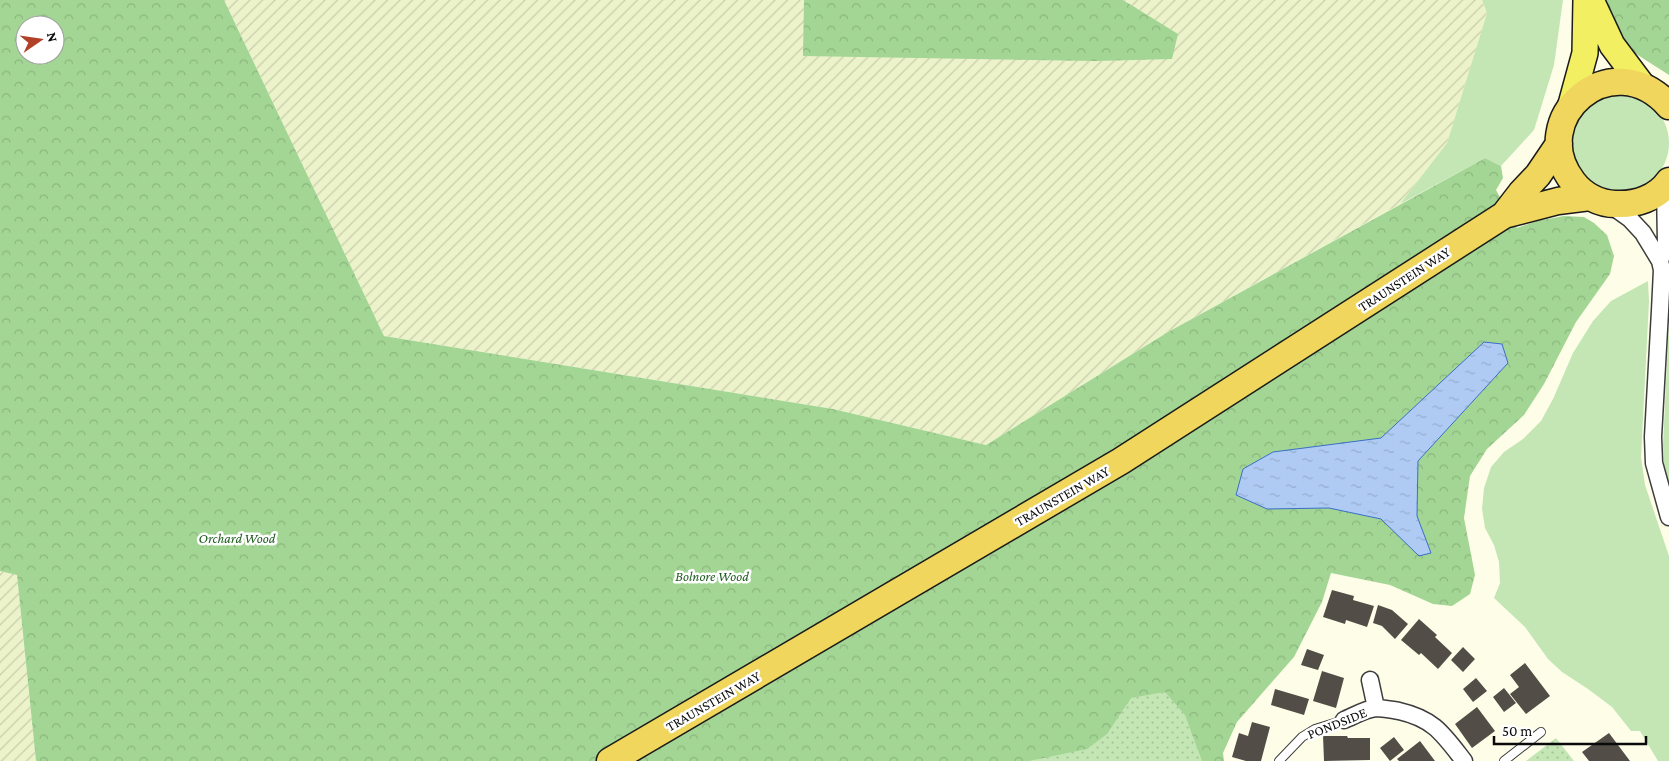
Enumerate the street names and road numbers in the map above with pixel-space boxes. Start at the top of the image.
street label: TRAUNSTEIN WAY [1355,243,1453,315]
street label: TRAUNSTEIN WAY [1012,462,1112,529]
street label: TRAUNSTEIN WAY [663,667,763,734]
street label: PONDSIDE [1305,704,1369,742]

